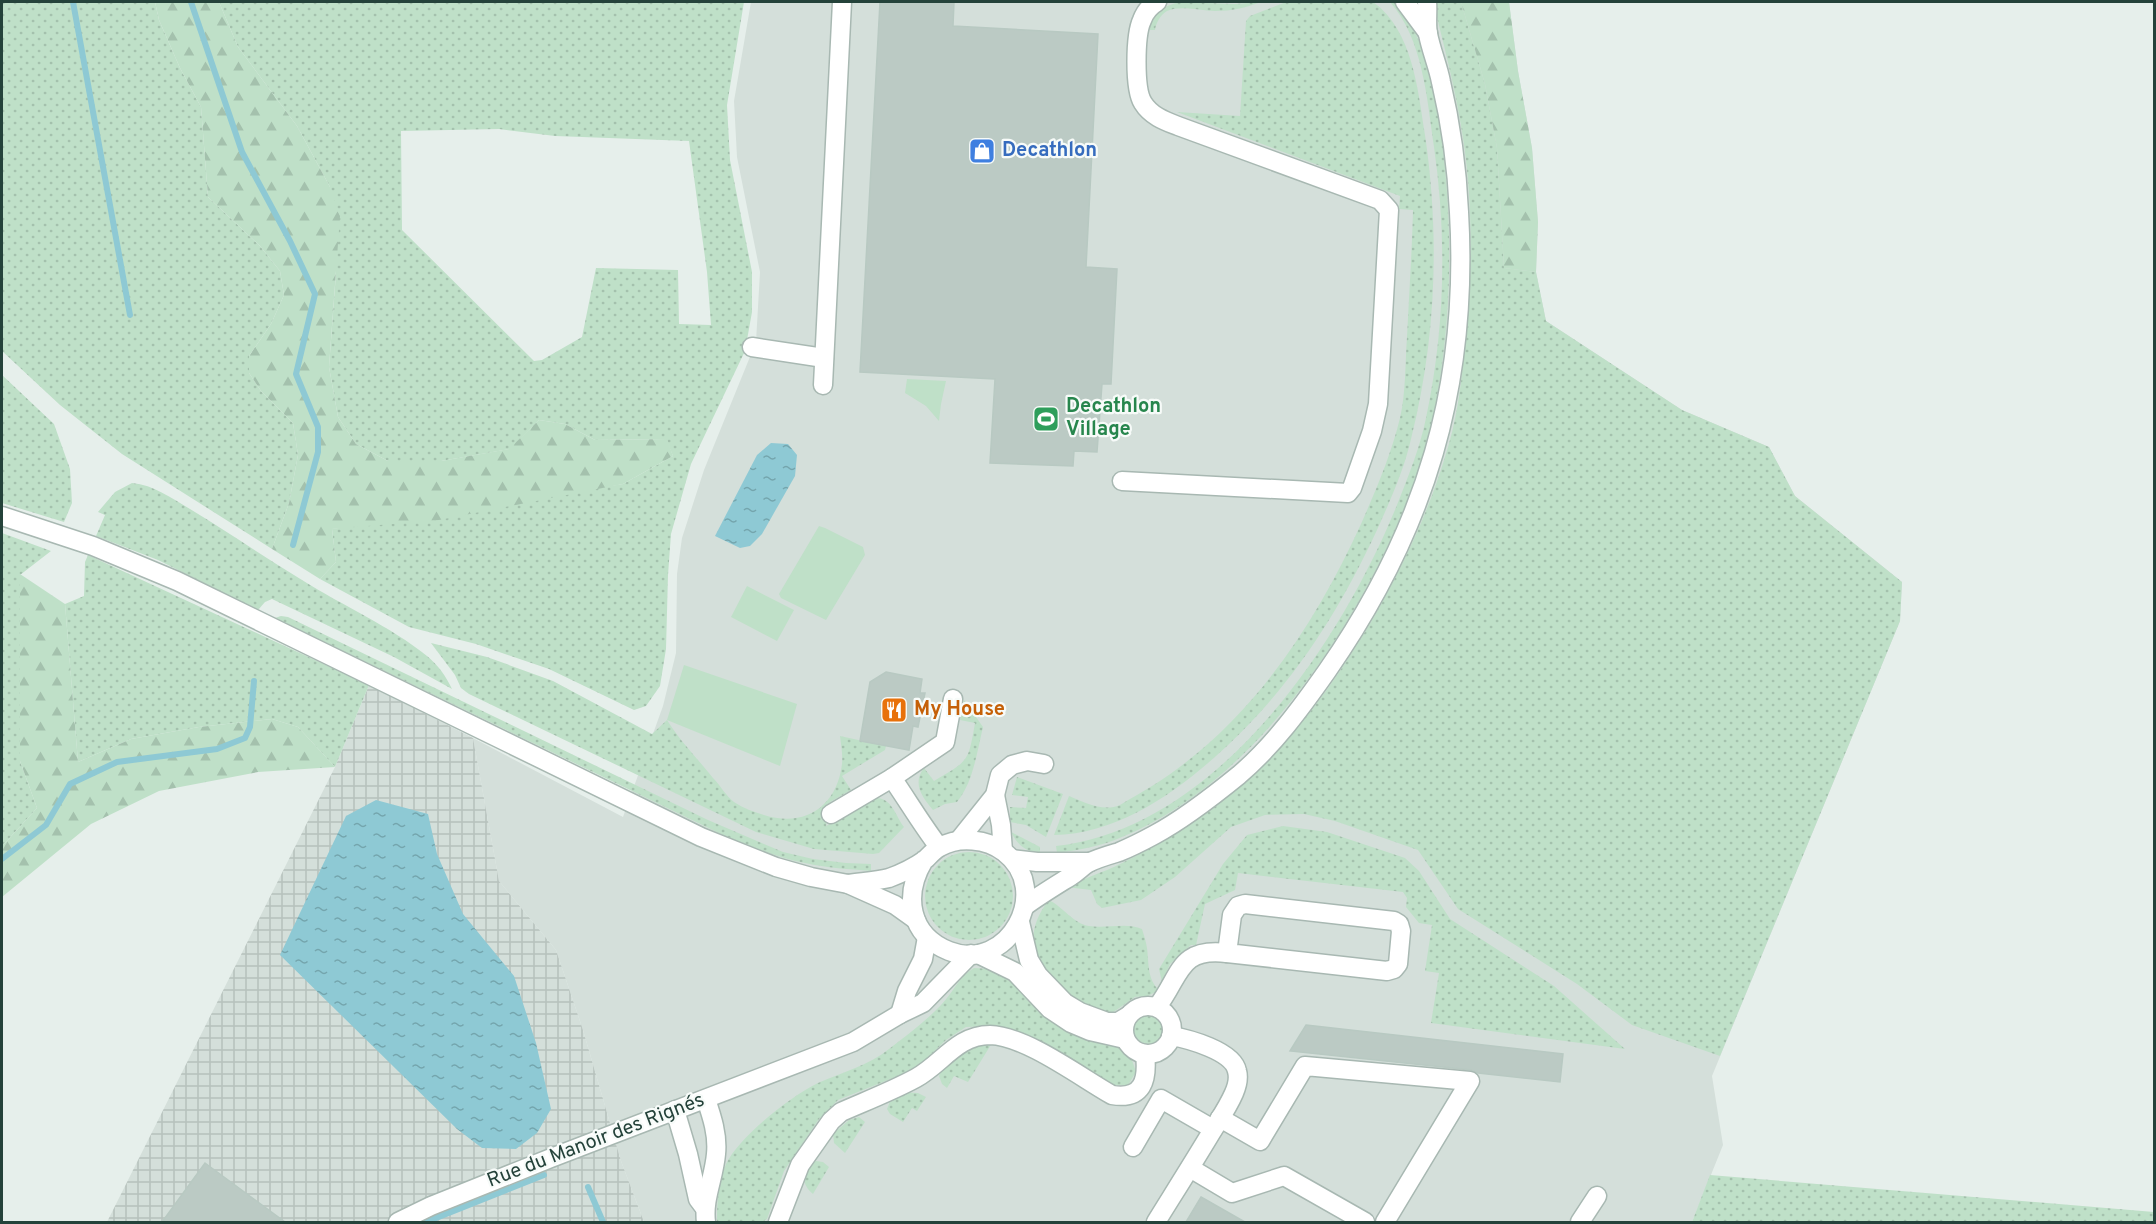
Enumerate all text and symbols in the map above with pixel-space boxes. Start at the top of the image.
shop icon: Decathlon [967,136,997,166]
place label: Decathlon [1002,138,1097,164]
place label: Decathlon Village [1066,394,1161,443]
sports icon: Decathlon Village [1031,404,1061,434]
restaurant icon: My House [879,695,909,725]
place label: My House [914,697,1005,723]
street label: Rue du Manoir des Rignés [484,1088,708,1194]

